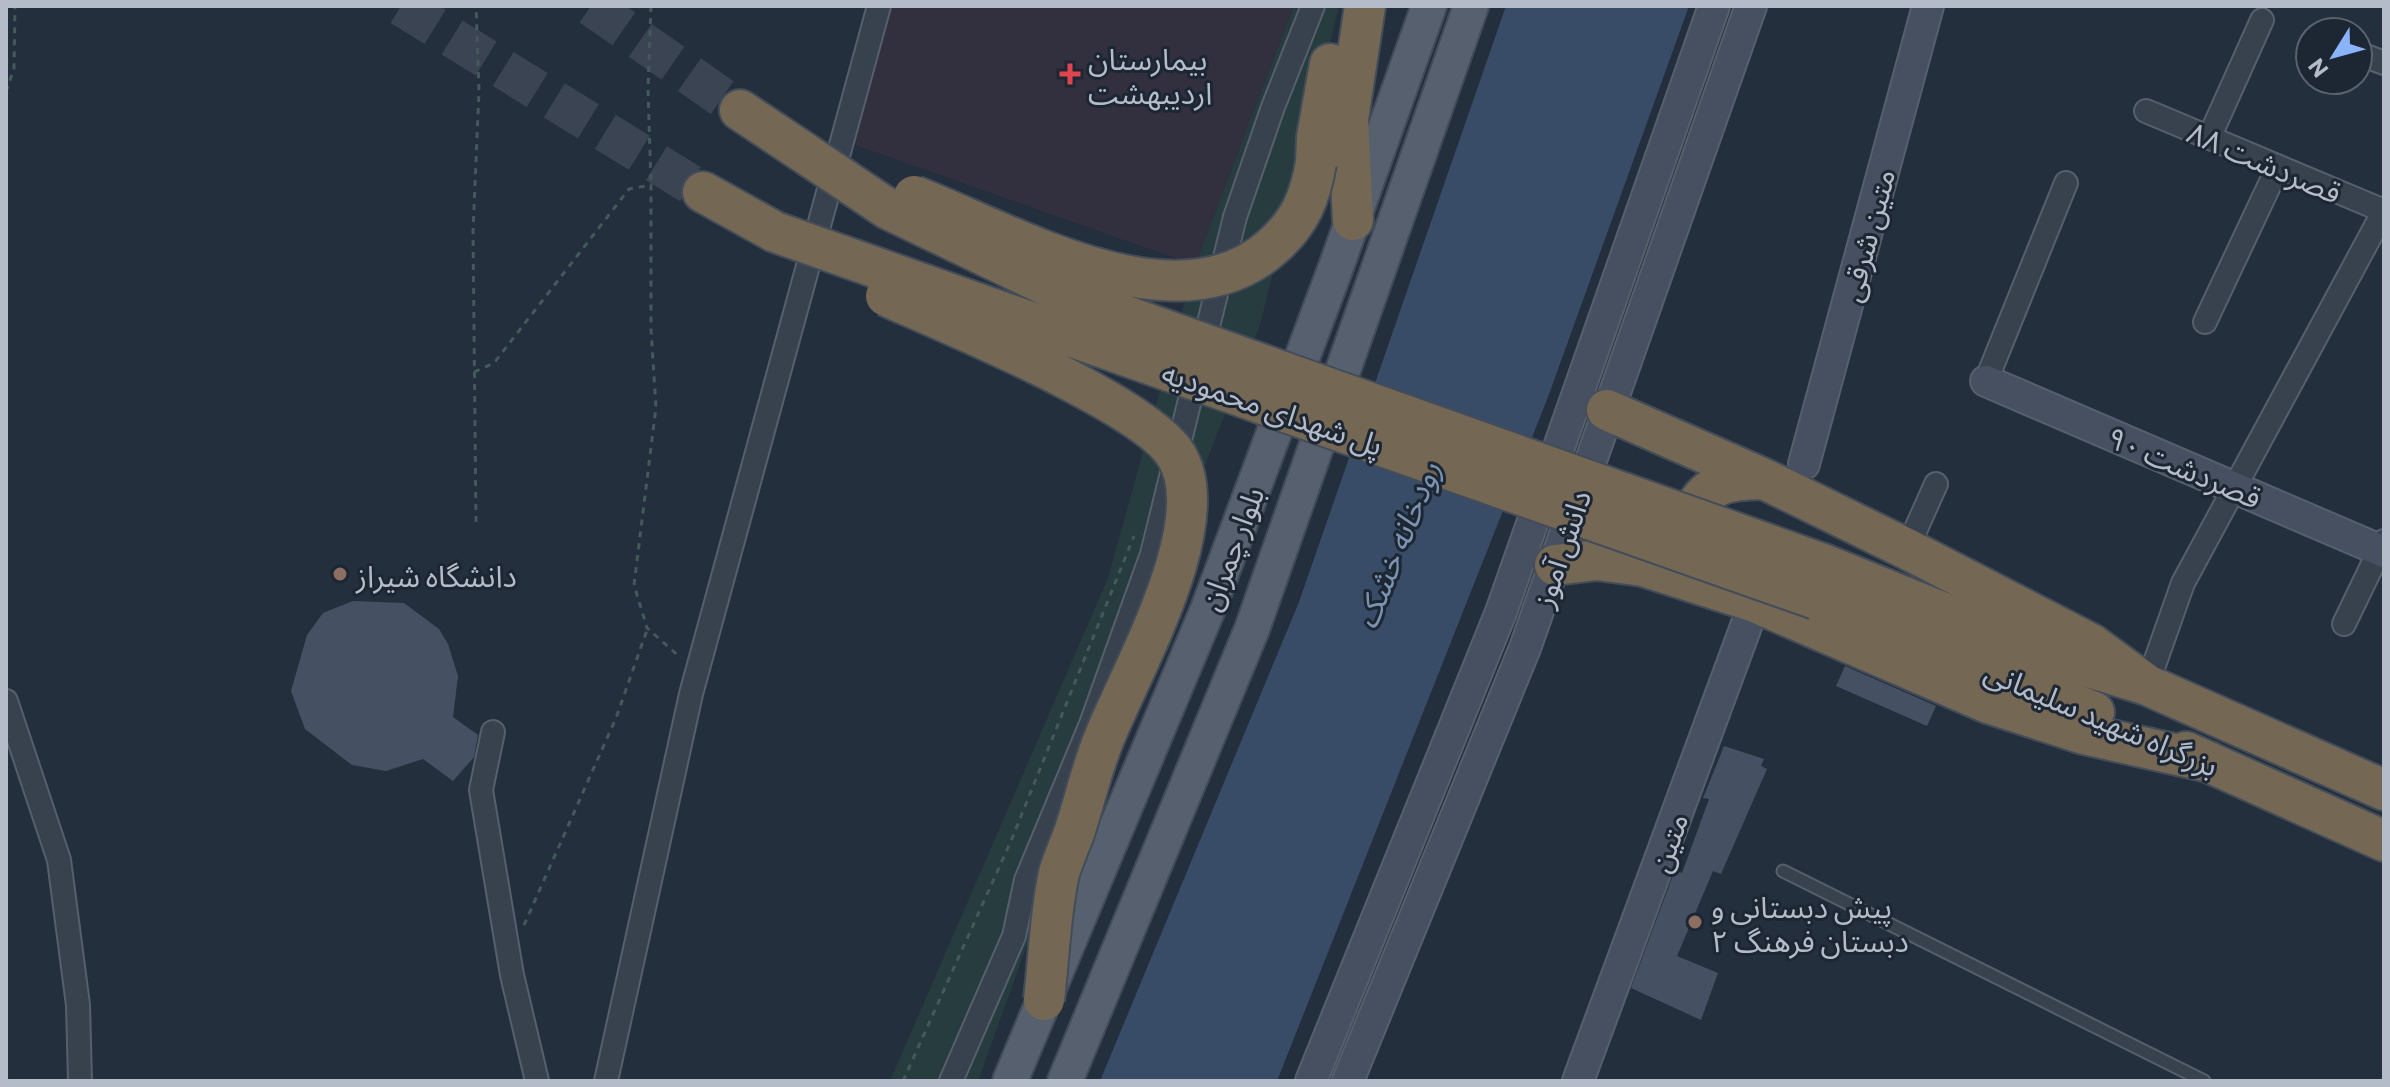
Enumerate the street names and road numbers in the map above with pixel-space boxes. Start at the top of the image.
street label: ۸۸ قصردشت [2182,112,2348,211]
street label: متین شرقی [1831,165,1902,306]
street label: پل شهدای محمودیه [1157,352,1388,465]
street label: ۹۰ قصردشت [2102,417,2268,516]
street label: بلوار چمران [1190,481,1273,616]
street label: دانش آموز [1522,485,1598,613]
street label: بزرگراه شهید سلیمانی [1979,651,2224,784]
street label: متین [1639,807,1696,877]

